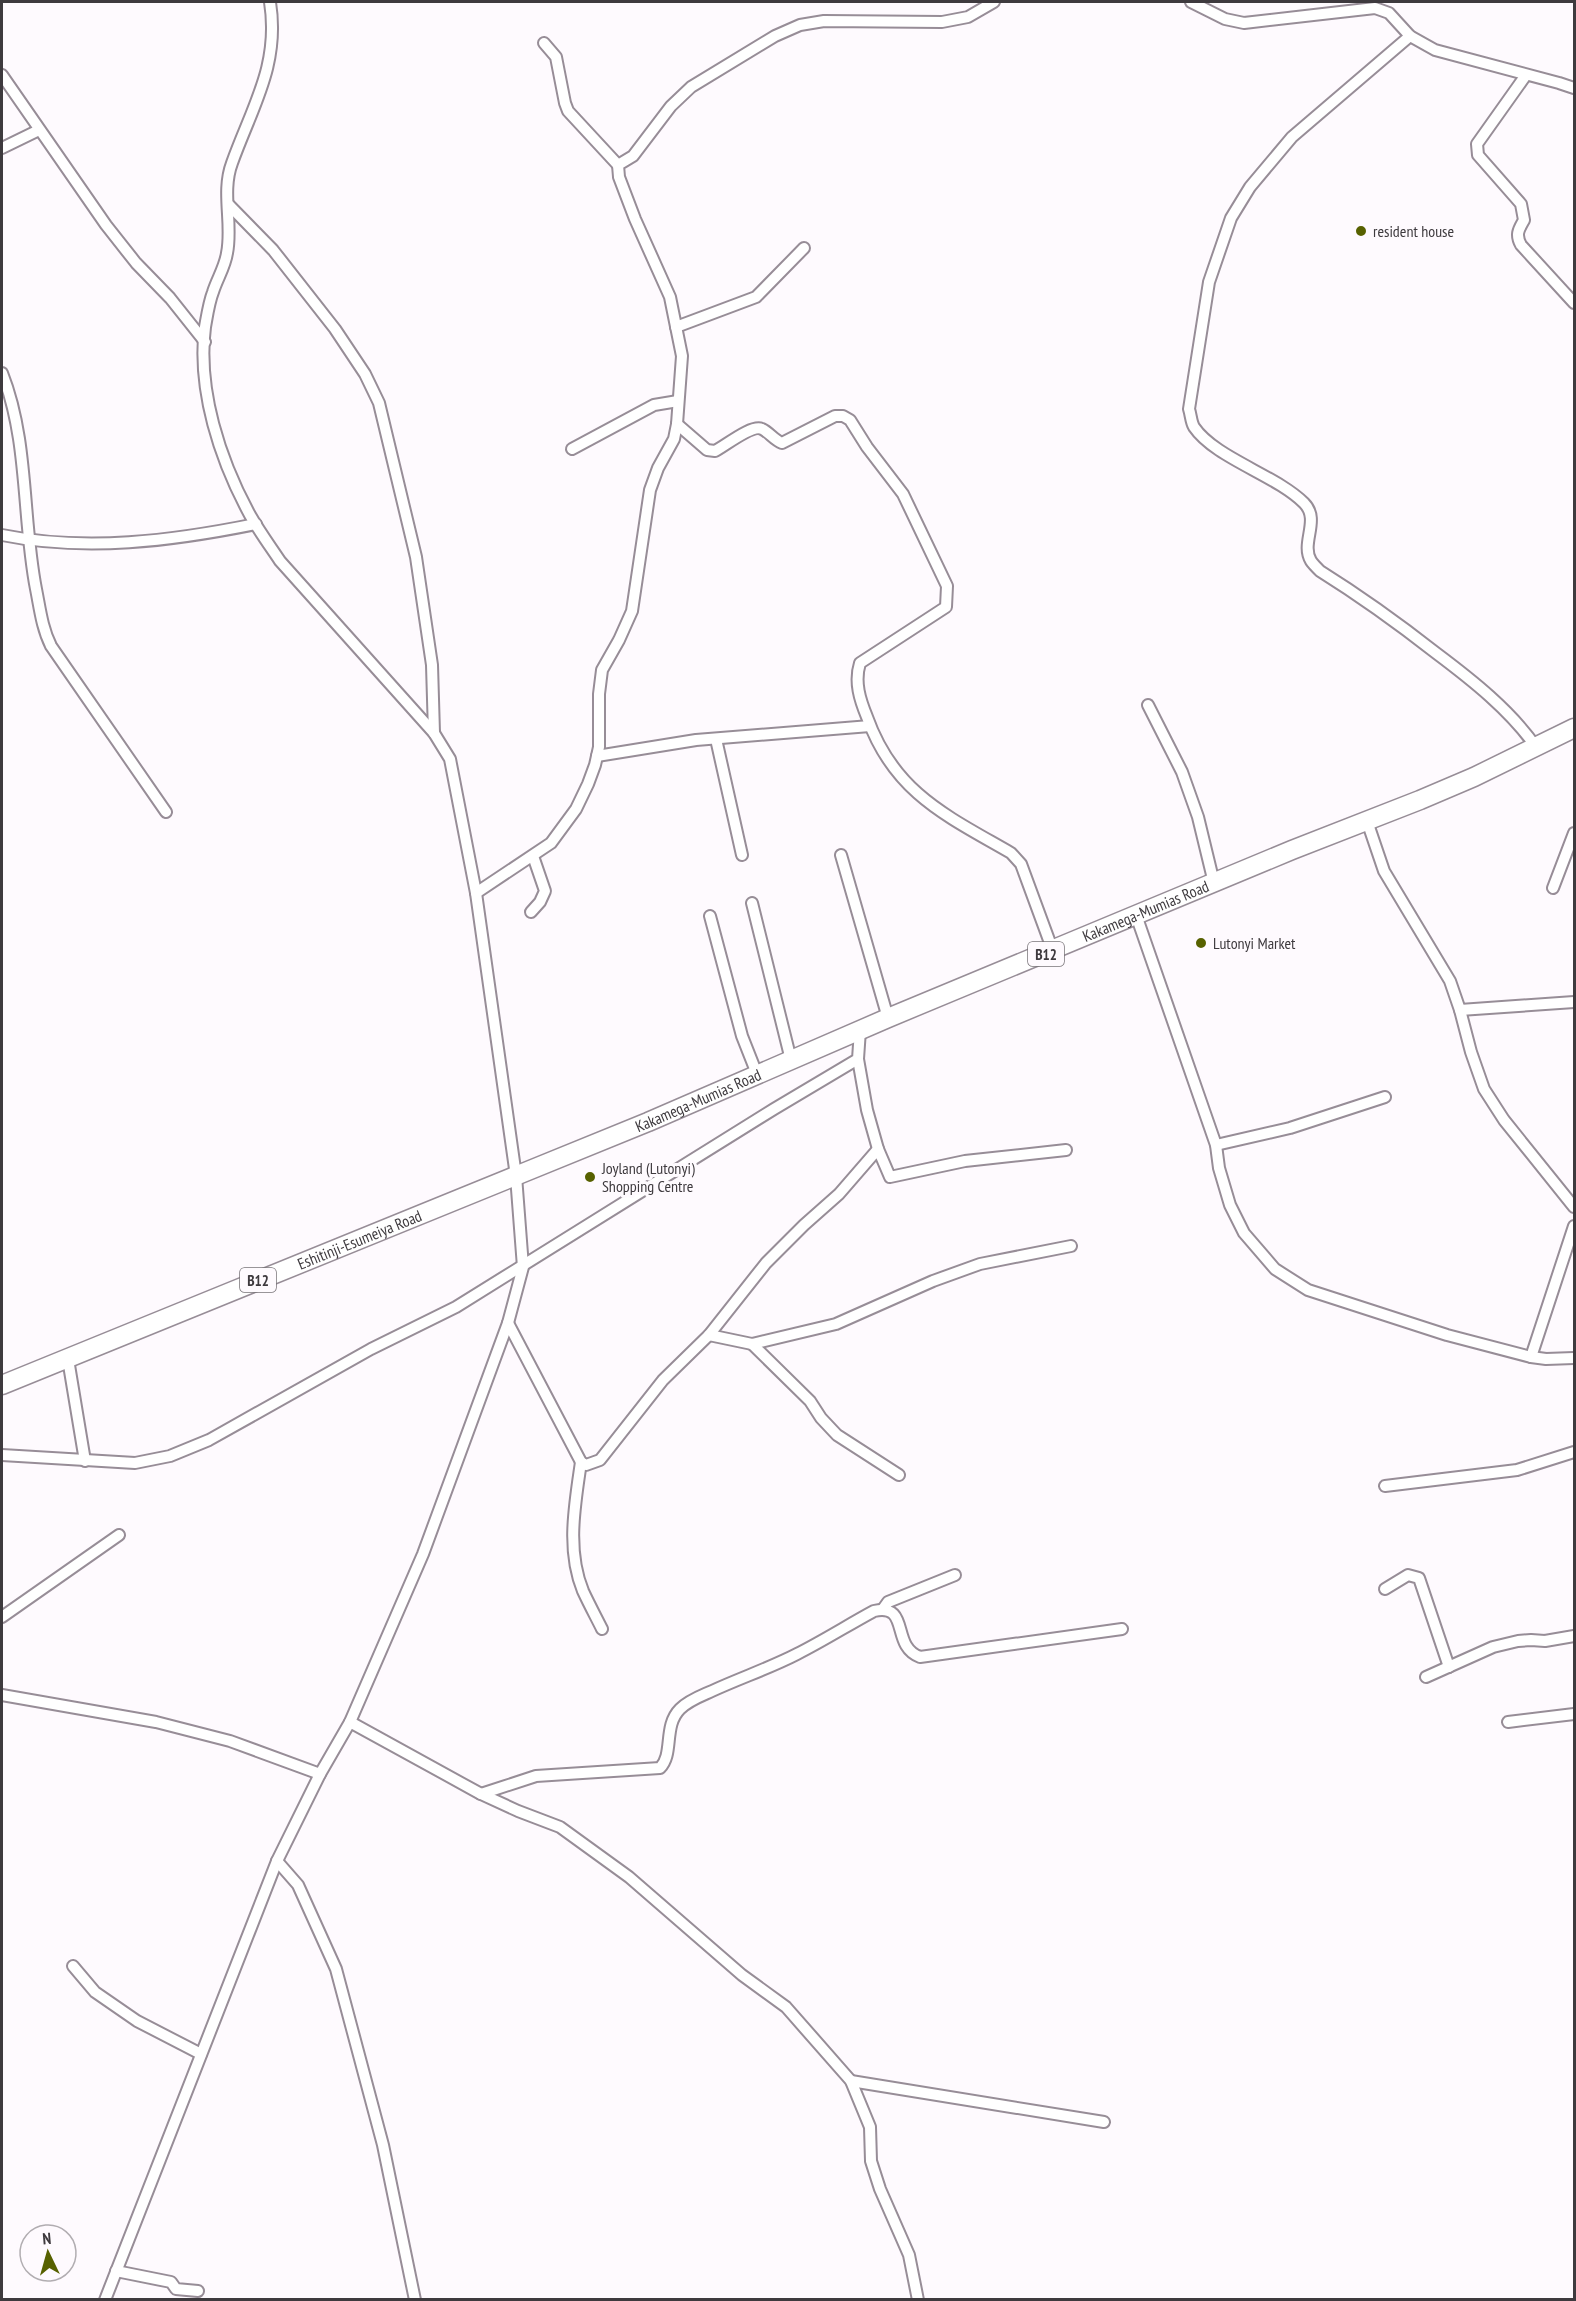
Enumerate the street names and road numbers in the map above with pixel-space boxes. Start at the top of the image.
street label: Kakamega-Mumias Road [1079,876,1212,946]
road number: B12 [1028,942,1064,966]
street label: Kakamega-Mumias Road [632,1064,764,1136]
street label: Eshitinji-Esumeiya Road [294,1205,425,1274]
road number: B12 [240,1268,276,1292]

